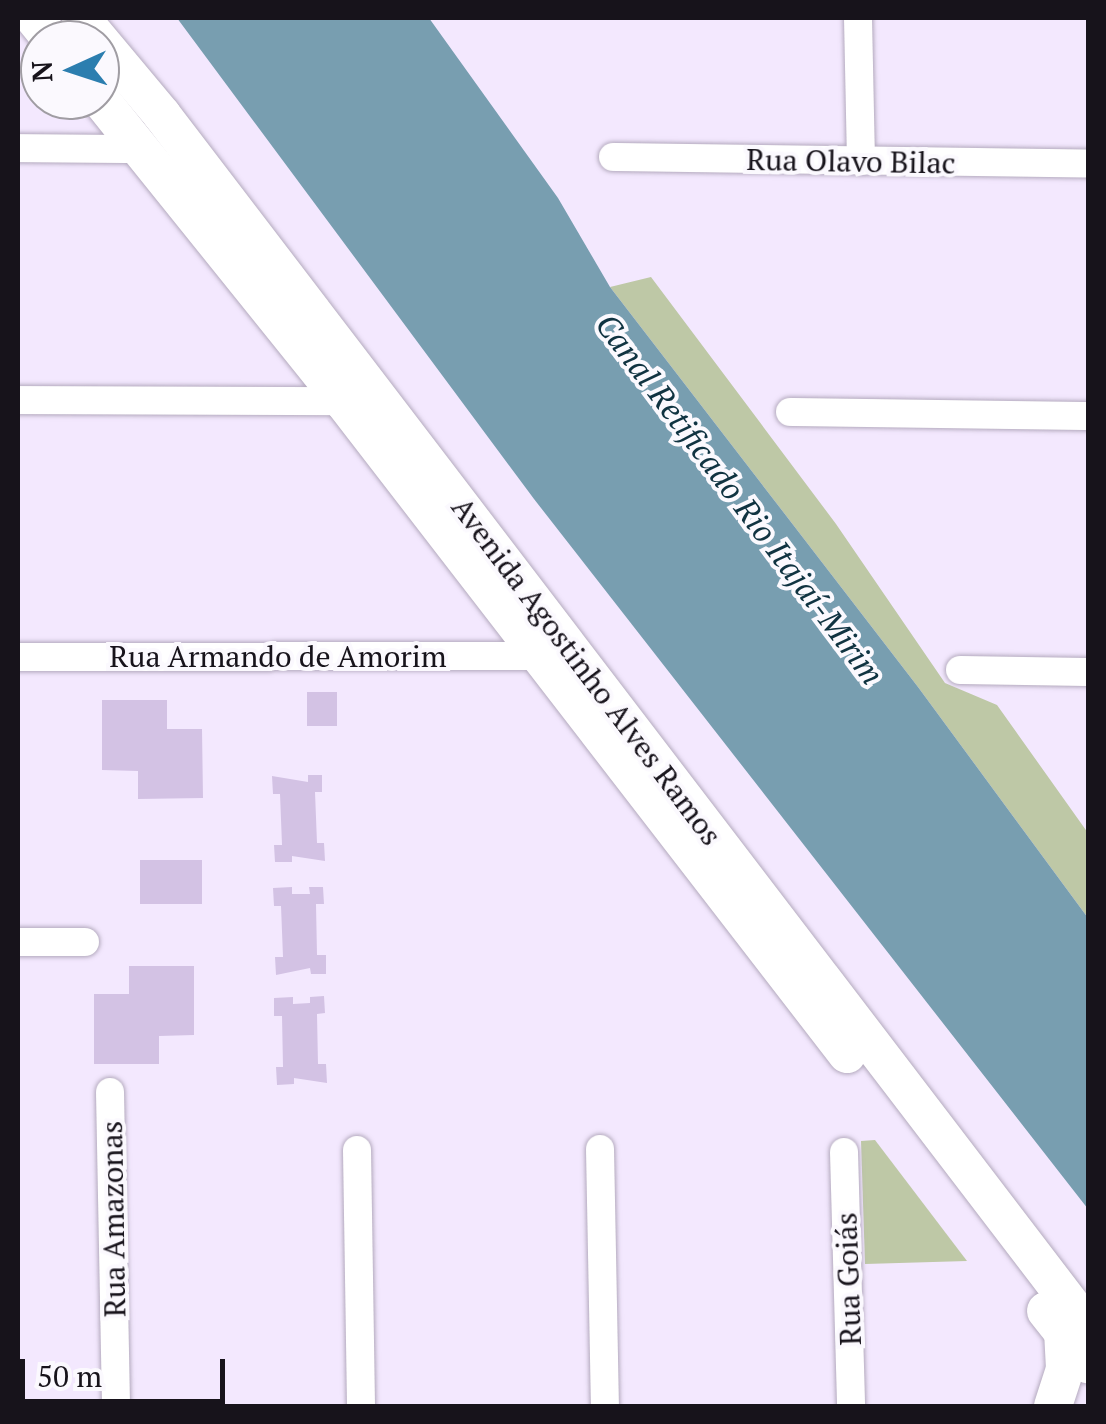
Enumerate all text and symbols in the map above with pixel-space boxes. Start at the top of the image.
north arrow [20,20,120,120]
text: N [23,60,61,83]
street label: Rua Olavo Bilac [746,141,956,181]
water label: Canal Retificado Rio Itajaí-Mirim [588,306,892,692]
street label: Avenida Agostinho Alves Ramos [444,489,730,853]
street label: Rua Armando de Amorim [109,638,447,674]
street label: Rua Amazonas [93,1120,133,1318]
street label: Rua Goiás [828,1212,868,1346]
scale bar [25,1339,230,1401]
text: 50 m [37,1356,102,1396]

